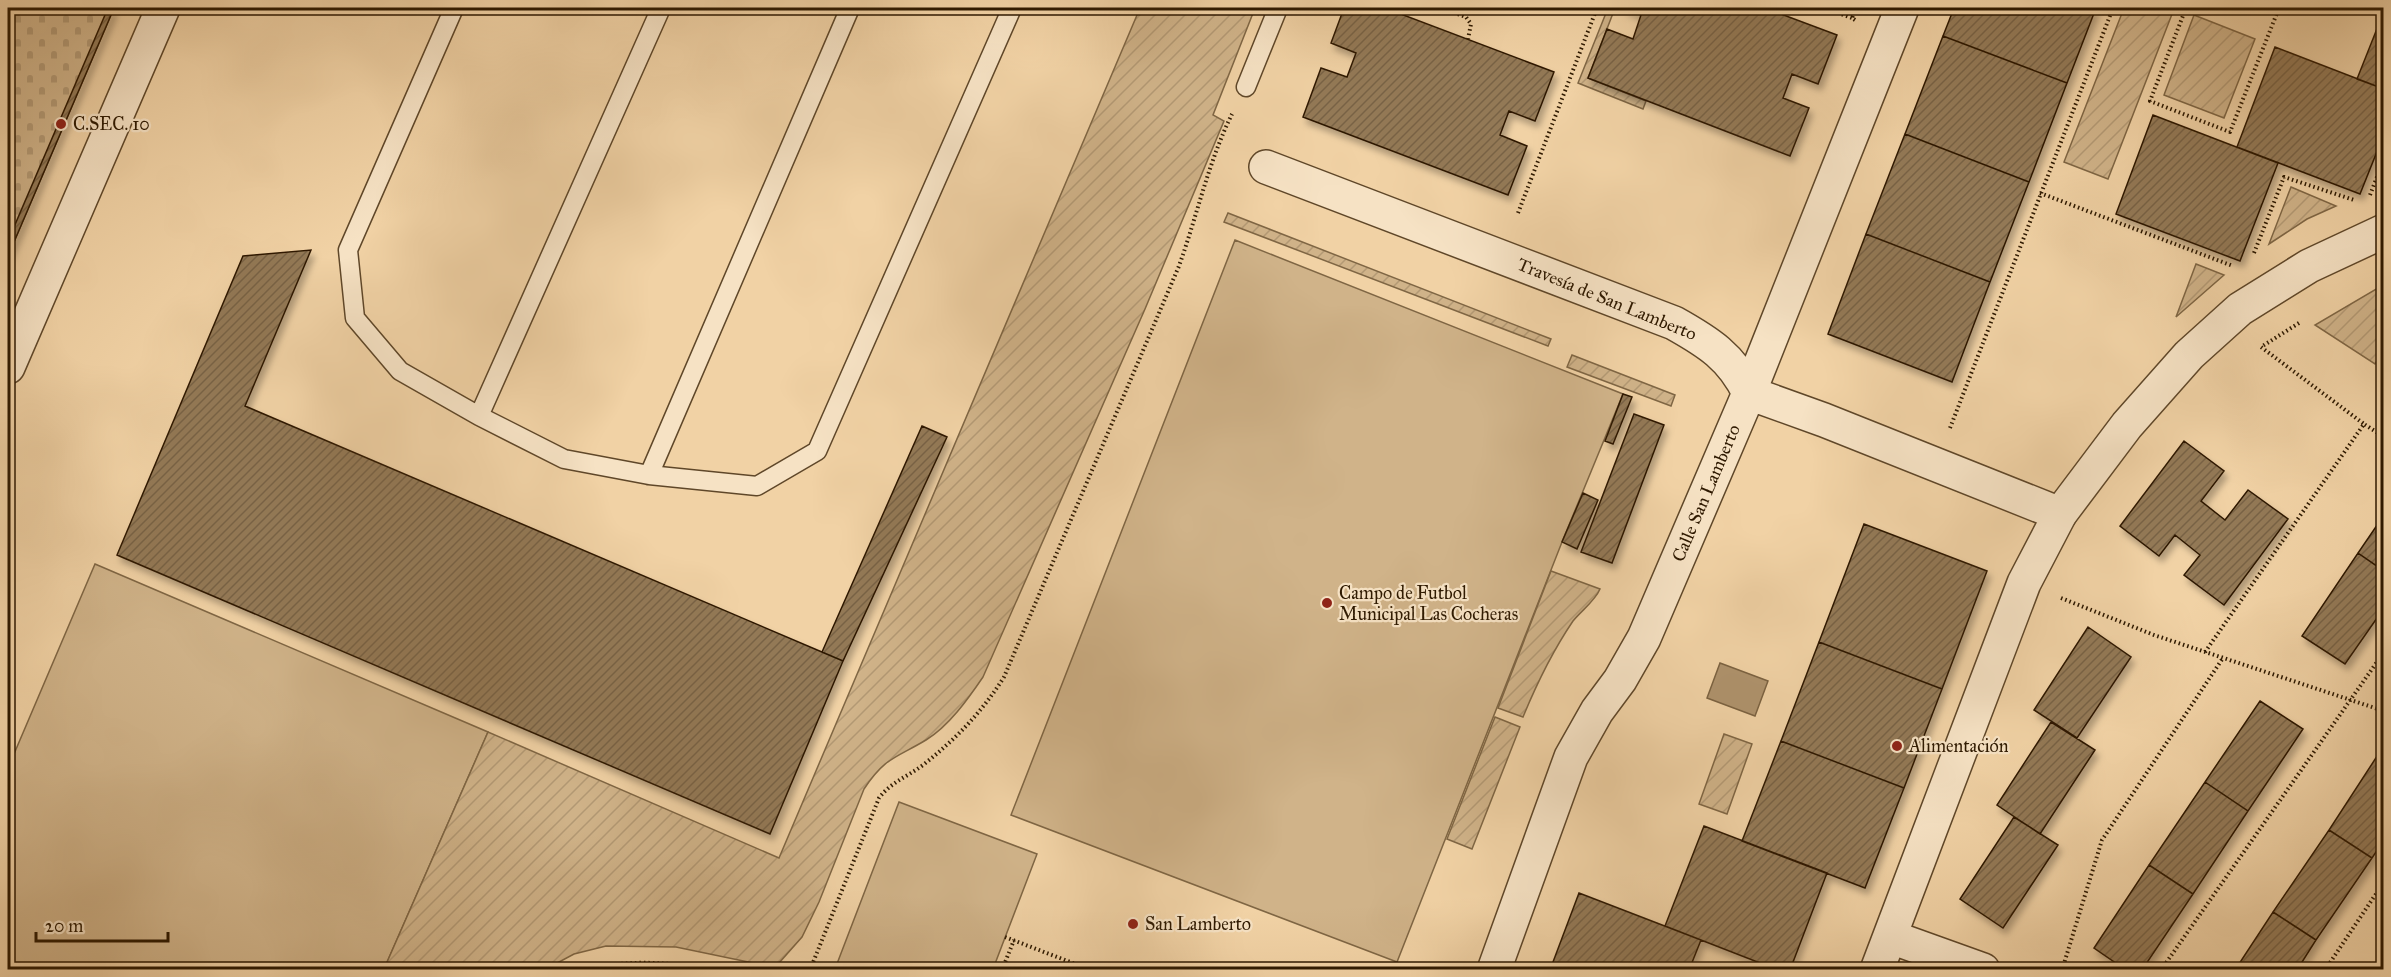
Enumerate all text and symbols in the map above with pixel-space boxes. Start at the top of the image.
place label: C.SEC. 10 [73,113,150,135]
marker: C.SEC. 10 [54,117,68,131]
street label: Travesía de San Lamberto [1514,253,1700,345]
street label: Calle San Lamberto [1667,421,1745,565]
place label: Campo de Futbol Municipal Las Cocheras [1339,582,1518,625]
marker: Campo de Futbol Municipal Las Cocheras [1320,596,1334,610]
place label: Alimentación [1908,735,2009,757]
marker: Alimentación [1890,739,1904,753]
scale bar [36,905,168,943]
place label: San Lamberto [1145,913,1251,935]
text: 20 m [45,915,83,937]
marker: San Lamberto [1126,917,1140,931]

